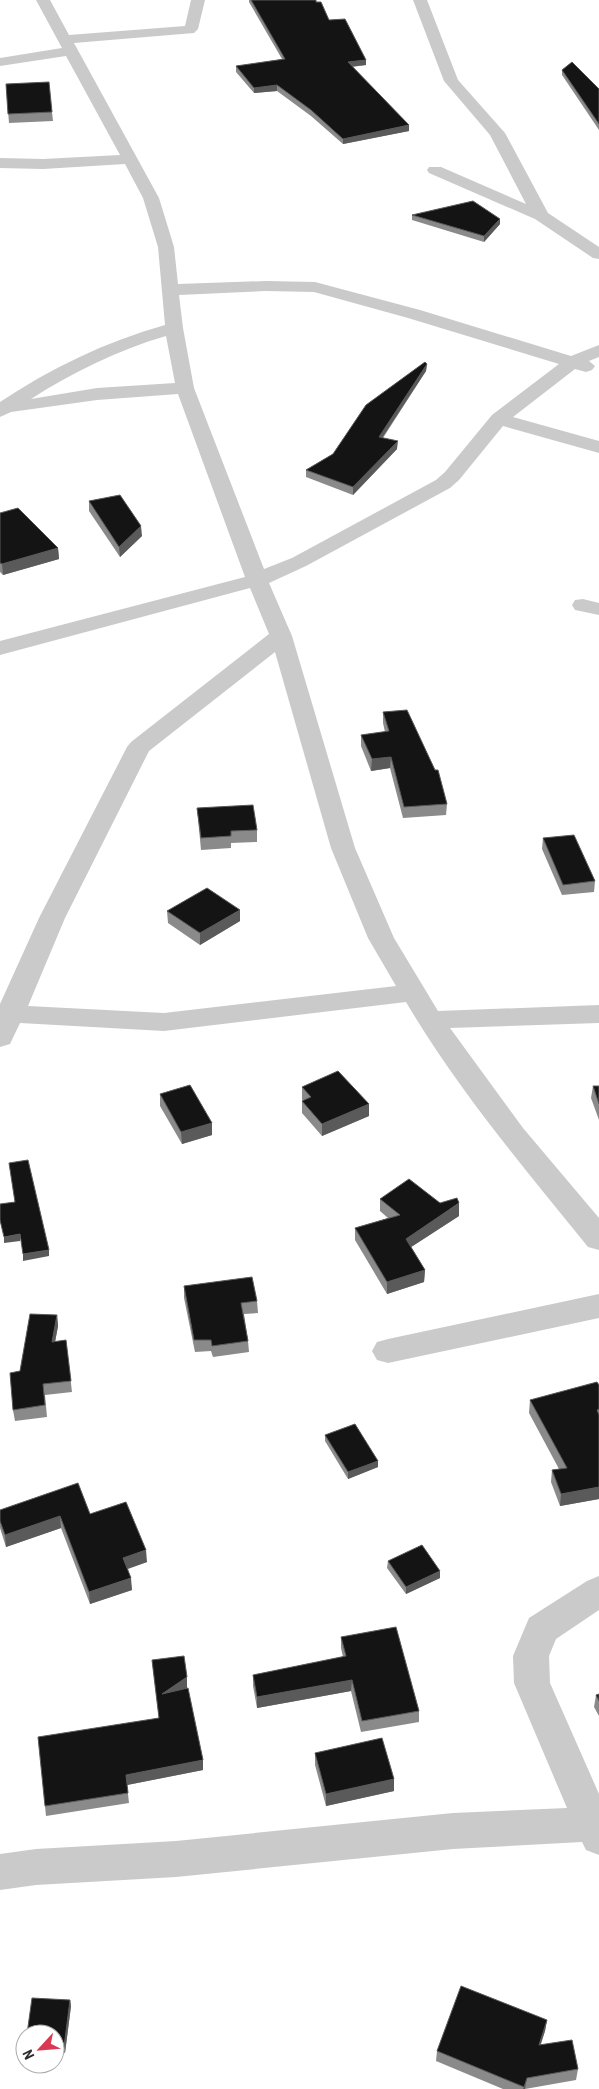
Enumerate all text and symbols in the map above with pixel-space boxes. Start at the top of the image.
north arrow [15,2024,65,2074]
text: N [19,2047,37,2062]

